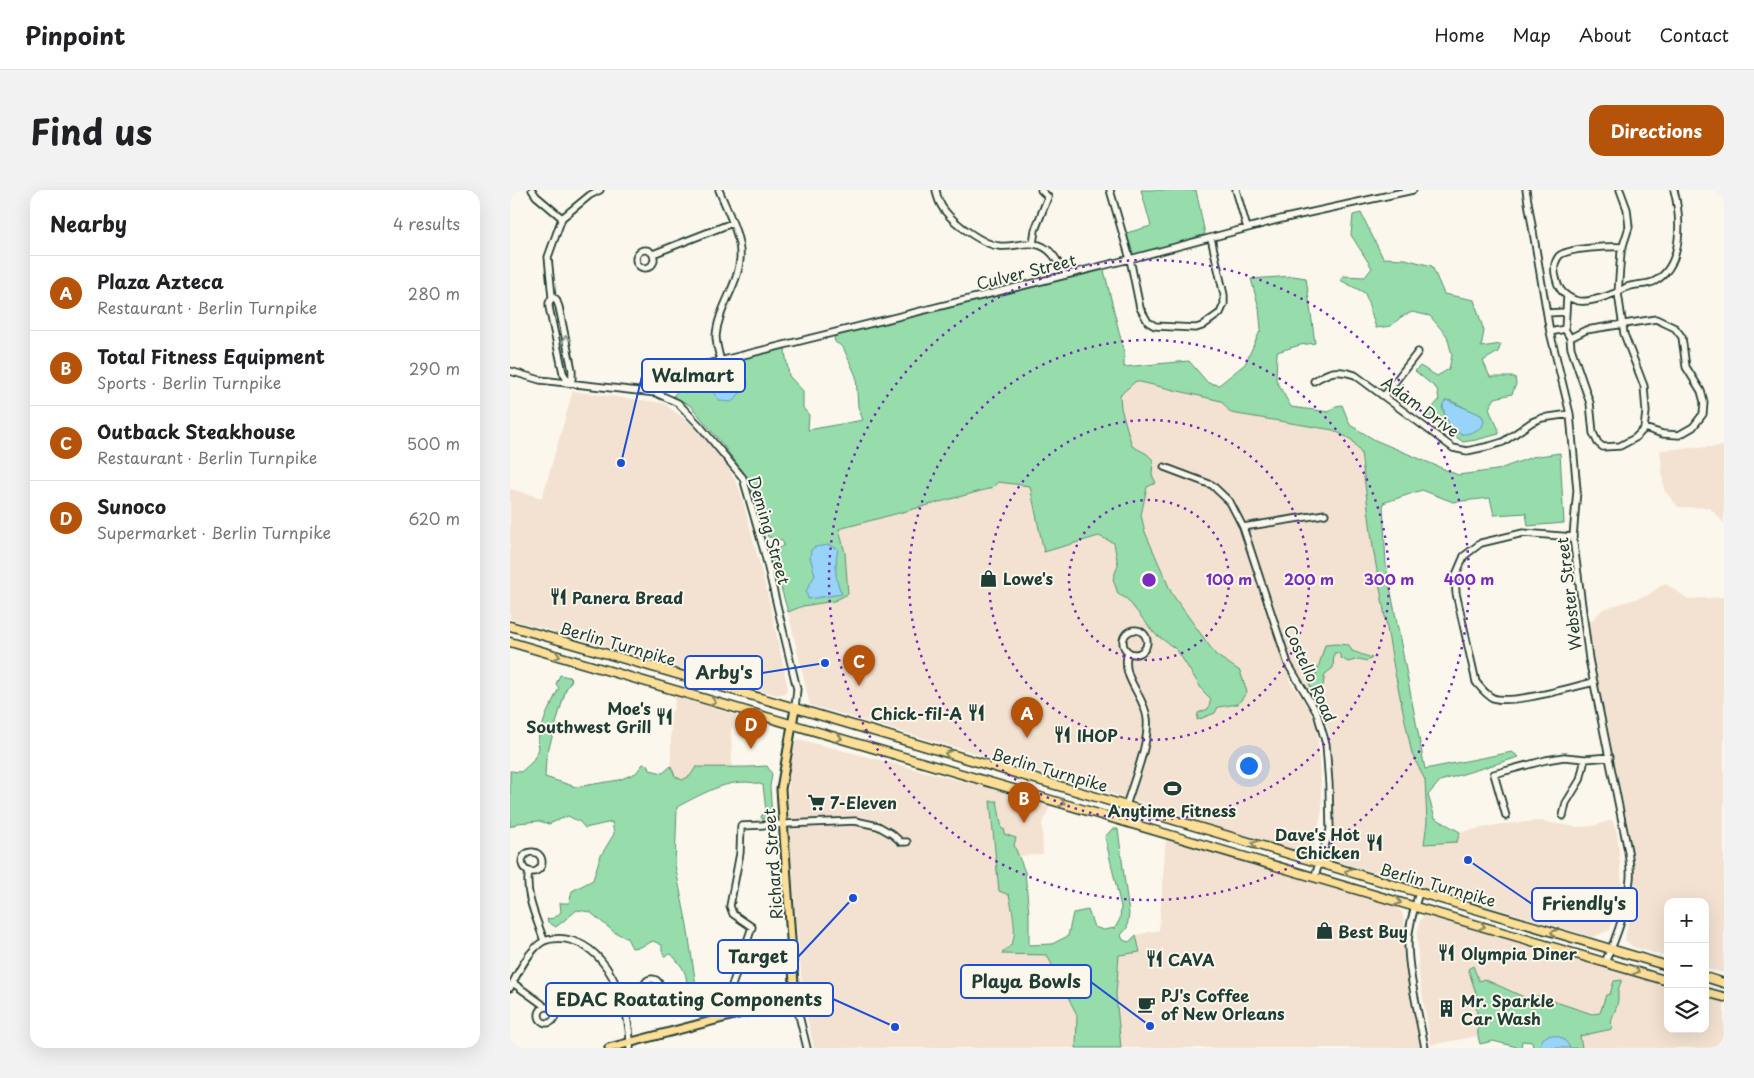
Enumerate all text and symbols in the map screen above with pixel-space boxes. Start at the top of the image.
text: Pinpoint [25,17,126,53]
text: Home [1434,21,1484,48]
text: Map [1512,21,1551,48]
text: About [1579,21,1631,48]
text: Contact [1659,21,1729,48]
text: Find us [30,104,152,157]
button: Directions [1589,105,1724,156]
text: Nearby [50,207,127,239]
text: 4 results [393,211,460,235]
street label: Culver Street [974,247,1079,295]
text: Plaza Azteca [97,267,224,295]
text: A [60,281,72,305]
text: 280 m [408,281,460,305]
text: Restaurant · Berlin Turnpike [97,295,317,319]
one-way arrow [561,335,572,343]
text: Total Fitness Equipment [97,342,325,370]
text: B [61,356,71,380]
text: 290 m [409,356,460,380]
callout: Walmart [642,359,745,392]
text: Walmart [651,361,735,388]
text: Sports · Berlin Turnpike [97,370,281,394]
street label: Adam Drive [1377,370,1465,442]
text: Outback Steakhouse [97,417,295,445]
text: C [60,431,72,455]
text: 500 m [407,431,460,455]
text: Restaurant · Berlin Turnpike [97,445,317,469]
street label: Deming Street [743,473,797,588]
text: Sunoco [97,492,166,520]
text: D [60,506,72,530]
text: 620 m [408,506,460,530]
text: Supermarket · Berlin Turnpike [97,520,331,544]
street label: Webster Street [1549,536,1587,652]
place label: Lowe's [1003,566,1054,590]
text: 100 m [1206,567,1252,590]
text: 200 m [1284,567,1334,590]
text: 300 m [1364,567,1414,590]
text: 400 m [1444,567,1494,590]
shop icon: Lowe's [979,568,999,588]
centre of rings [1140,571,1158,589]
place label: Panera Bread [572,585,683,609]
restaurant icon: Panera Bread [548,587,568,607]
street label: Berlin Turnpike [557,615,679,671]
street label: Costello Road [1279,620,1343,726]
pin: C [843,645,875,686]
one-way arrow [552,650,560,660]
callout: Arby's [685,656,762,689]
text: Arby's [694,658,753,685]
place label: Moe's Southwest Grill [526,696,651,738]
one-way arrow [708,696,716,706]
pin: A [1011,697,1043,738]
place label: Chick-fil-A [871,701,962,725]
restaurant icon: Chick-fil-A [966,703,986,723]
restaurant icon: Moe's Southwest Grill [655,707,675,727]
pin: D [735,708,767,749]
place label: IHOP [1077,723,1118,747]
restaurant icon: IHOP [1053,725,1073,745]
one-way arrow [835,733,843,743]
street label: Berlin Turnpike [989,741,1111,797]
one-way arrow [944,749,952,759]
your location [1236,753,1262,779]
sports icon: Anytime Fitness [1162,778,1182,798]
pin: B [1008,782,1040,823]
place label: 7-Eleven [830,790,897,814]
supermarket icon: 7-Eleven [806,792,826,812]
one-way arrow [1058,798,1066,808]
place label: Anytime Fitness [1108,798,1236,822]
street label: Richard Street [756,807,788,920]
place label: Dave's Hot Chicken [1275,822,1360,864]
restaurant icon: Dave's Hot Chicken [1364,833,1384,853]
one-way arrow [1251,840,1259,850]
street label: Berlin Turnpike [1377,856,1499,912]
one-way arrow [1344,867,1352,877]
callout: Friendly's [1532,888,1637,921]
text: Friendly's [1542,889,1627,916]
one-way arrow [1394,896,1402,906]
map controls [1664,898,1709,1033]
button: + [1664,898,1709,943]
place label: Best Buy [1338,919,1408,943]
shop icon: Best Buy [1314,921,1334,941]
one-way arrow [1477,921,1485,931]
one-way arrow [1550,928,1558,938]
callout: Target [718,940,798,973]
place label: Olympia Diner [1461,941,1578,965]
text: Target [728,942,788,969]
restaurant icon: Olympia Diner [1437,943,1457,963]
button: − [1664,943,1709,988]
place label: CAVA [1168,947,1215,971]
restaurant icon: CAVA [1144,949,1164,969]
callout: Playa Bowls [961,965,1091,998]
one-way arrow [1632,966,1640,976]
text: Playa Bowls [971,967,1081,994]
callout: EDAC Roatating Components [546,983,833,1016]
place label: PJ's Coffee of New Orleans [1161,983,1285,1025]
text: EDAC Roatating Components [556,985,822,1012]
place label: Mr. Sparkle Car Wash [1461,988,1554,1030]
button: layers [1664,988,1709,1033]
cafe icon: PJ's Coffee of New Orleans [1137,994,1157,1014]
building icon: Mr. Sparkle Car Wash [1437,999,1457,1019]

